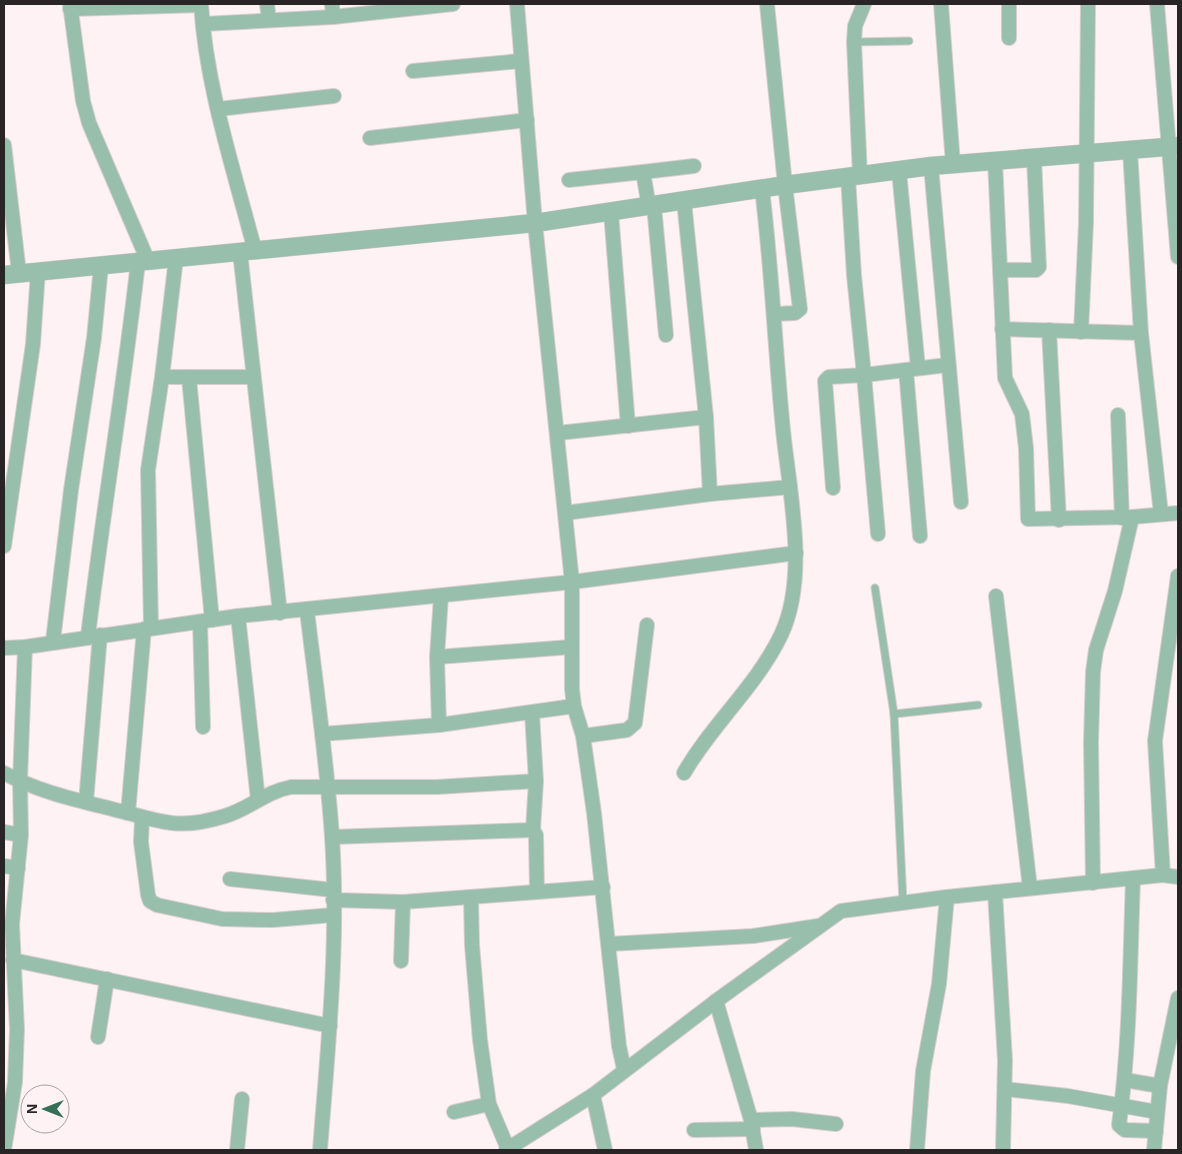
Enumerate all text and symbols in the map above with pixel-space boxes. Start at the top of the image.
north arrow [20,1084,70,1134]
text: N [24,1104,40,1114]

